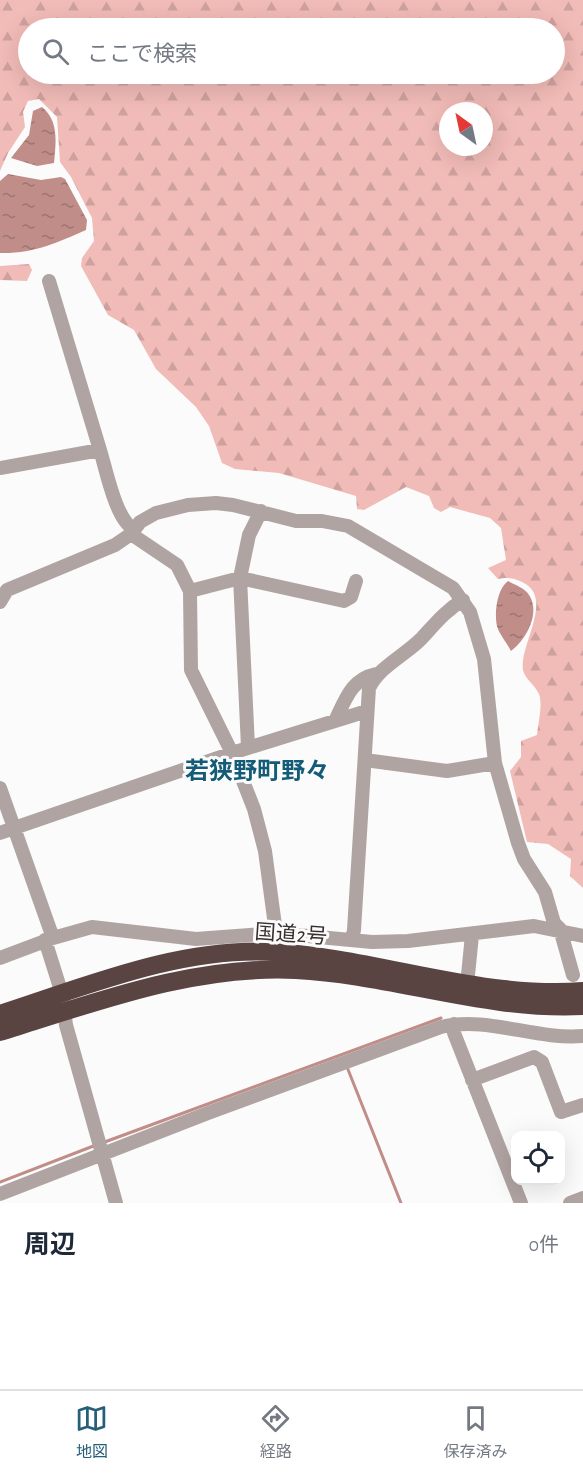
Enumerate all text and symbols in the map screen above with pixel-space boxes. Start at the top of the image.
search box [18,18,565,84]
icon: search [39,35,72,68]
text: ここで検索 [87,43,197,65]
north arrow [439,102,493,156]
district label: 若狭野町野々 [185,758,329,784]
street label: 国道2号 [254,920,328,948]
map controls [511,1131,565,1185]
button: locate [511,1131,565,1185]
text: 周辺 [24,1232,76,1258]
text: 0件 [528,1235,559,1255]
tab: 地図 [75,1402,108,1462]
tab: 経路 [259,1402,292,1462]
tab: 保存済み [443,1402,507,1462]

